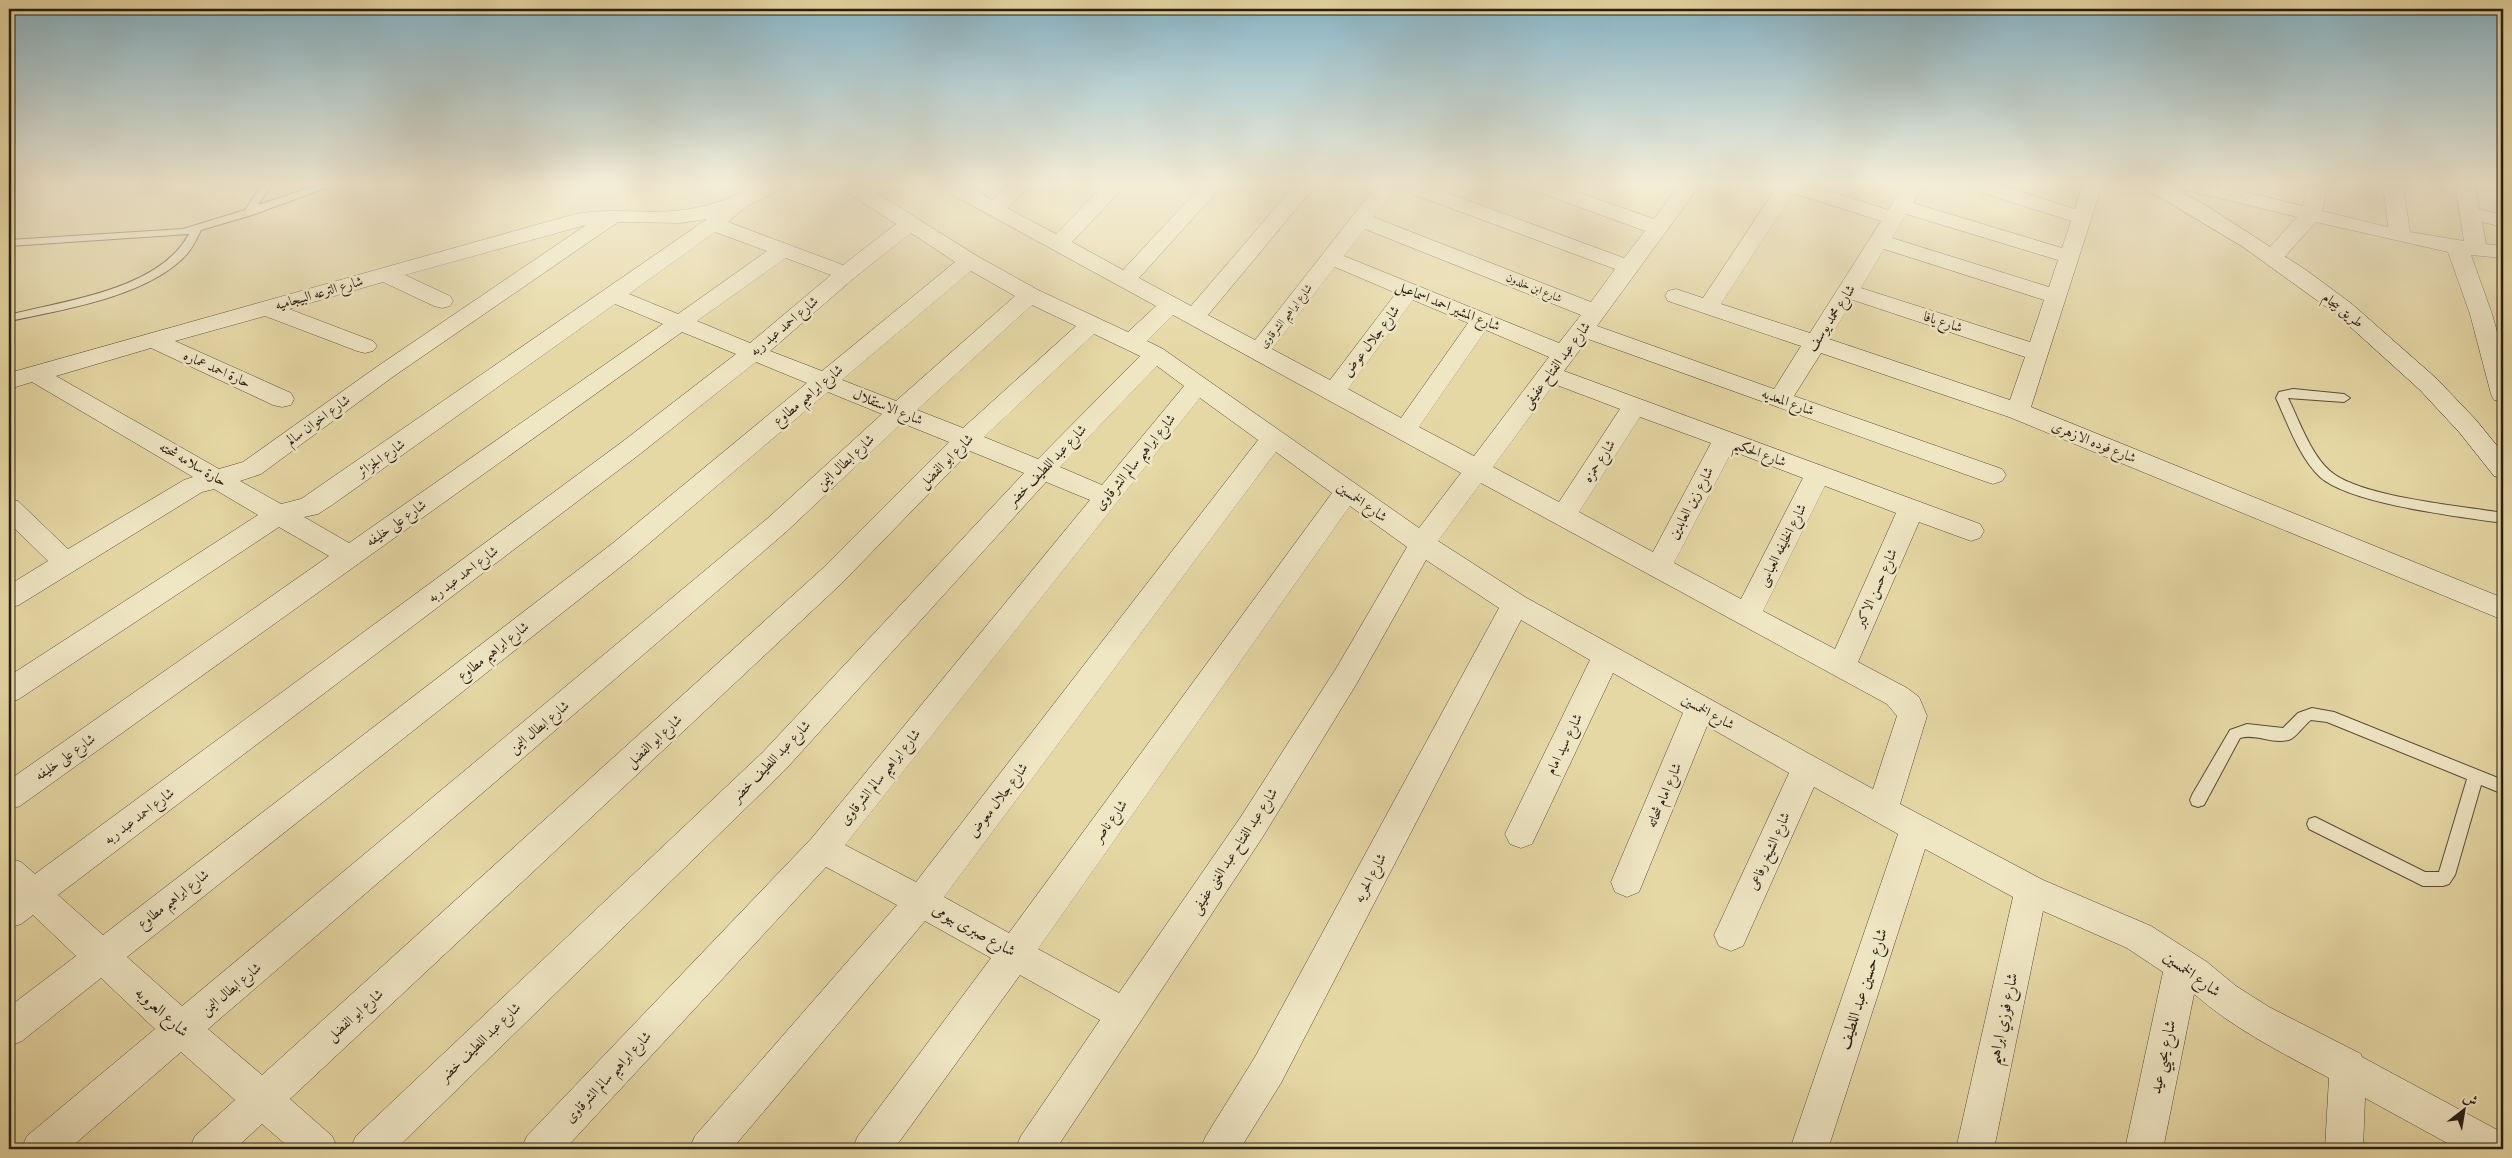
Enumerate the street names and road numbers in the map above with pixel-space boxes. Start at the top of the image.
street label: شارع ابن خلدون [1503,270,1564,308]
street label: شارع الترعه البيجاميه [273,271,366,317]
street label: شارع المشير احمد اسماعيل [1392,276,1503,338]
street label: شارع ابراهيم الشرقاوى [1256,281,1318,353]
street label: شارع محمد يوسف [1802,281,1861,356]
street label: طريق بيجام [2317,288,2368,334]
street label: شارع احمد عبد ربه [746,292,824,362]
street label: شارع جلال عوض [1338,301,1406,382]
street label: شارع يافا [1920,307,1965,339]
street label: شارع عبد الفتاح عفيفى [1517,318,1597,414]
street label: حارة احمد عماره [180,346,254,392]
street label: شارع ابراهيم مطاوع [769,360,850,433]
street label: شارع الاستقلال [849,384,926,432]
street label: شارع المعديه [1758,384,1817,422]
street label: شارع اخوان سالم [282,390,356,452]
street label: شارع ابراهيم سالم الشرقاوى [1090,410,1183,517]
street label: شارع فوده الازهرى [2048,416,2139,469]
street label: شارع عبد اللطيف خضر [1002,420,1092,513]
street label: شارع ابو الفضل [914,429,979,494]
street label: شارع ابطال اليمن [812,430,880,496]
street label: شارع الجزائر [351,434,410,484]
street label: شارع الحكيم [1730,435,1789,475]
street label: شارع حمزه [1578,436,1622,487]
street label: حارة سلامه شحته [156,437,230,491]
street label: شارع زين العابدين [1664,463,1720,543]
street label: شارع الخمسين [1332,478,1391,528]
street label: شارع على خليفه [362,495,431,552]
street label: شارع الخليفه العباسى [1753,500,1813,591]
street label: شارع احمد عبد ربه [424,541,503,608]
street label: شارع حسن الاكبر [1849,545,1904,633]
street label: شارع ابراهيم مطاوع [453,617,535,688]
street label: شارع الخمسين [1677,690,1738,736]
street label: شارع ابطال اليمن [505,696,575,759]
street label: شارع ابو الفضل [622,710,688,773]
street label: شارع سيد امام [1541,710,1590,779]
street label: شارع عبد اللطيف خضر [726,716,816,809]
street label: شارع ابراهيم سالم الشرقاوى [835,725,928,832]
street label: شارع على خليفه [31,729,100,786]
street label: شارع جلال معوض [964,759,1034,842]
street label: شارع امام شحاته [1642,760,1689,832]
street label: شارع احمد عبد ربه [100,783,179,850]
street label: شارع عبد الفتاح عبد الغنى عفيفى [1186,784,1285,919]
street label: شارع ناصر [1087,796,1133,849]
street label: شارع الشيخ رفاعى [1743,809,1797,894]
street label: شارع الحريه [1349,850,1393,907]
street label: شارع ابراهيم مطاوع [133,865,215,936]
street label: شارع صبرى بيومى [927,898,1020,964]
street label: شارع حسين عبد اللطيف [1833,925,1895,1053]
street label: شارع الخمسين [2158,946,2225,1004]
street label: شارع ابطال اليمن [197,958,267,1021]
street label: شارع فوزي ابراهيم [1982,971,2028,1068]
street label: شارع العروبه [129,982,194,1044]
street label: شارع ابو الفضل [323,984,389,1047]
street label: شارع عبد اللطيف خضر [434,998,526,1089]
street label: شارع يحيي عيد [2144,1018,2185,1097]
street label: شارع ابراهيم سالم الشرقاوى [560,1027,658,1130]

